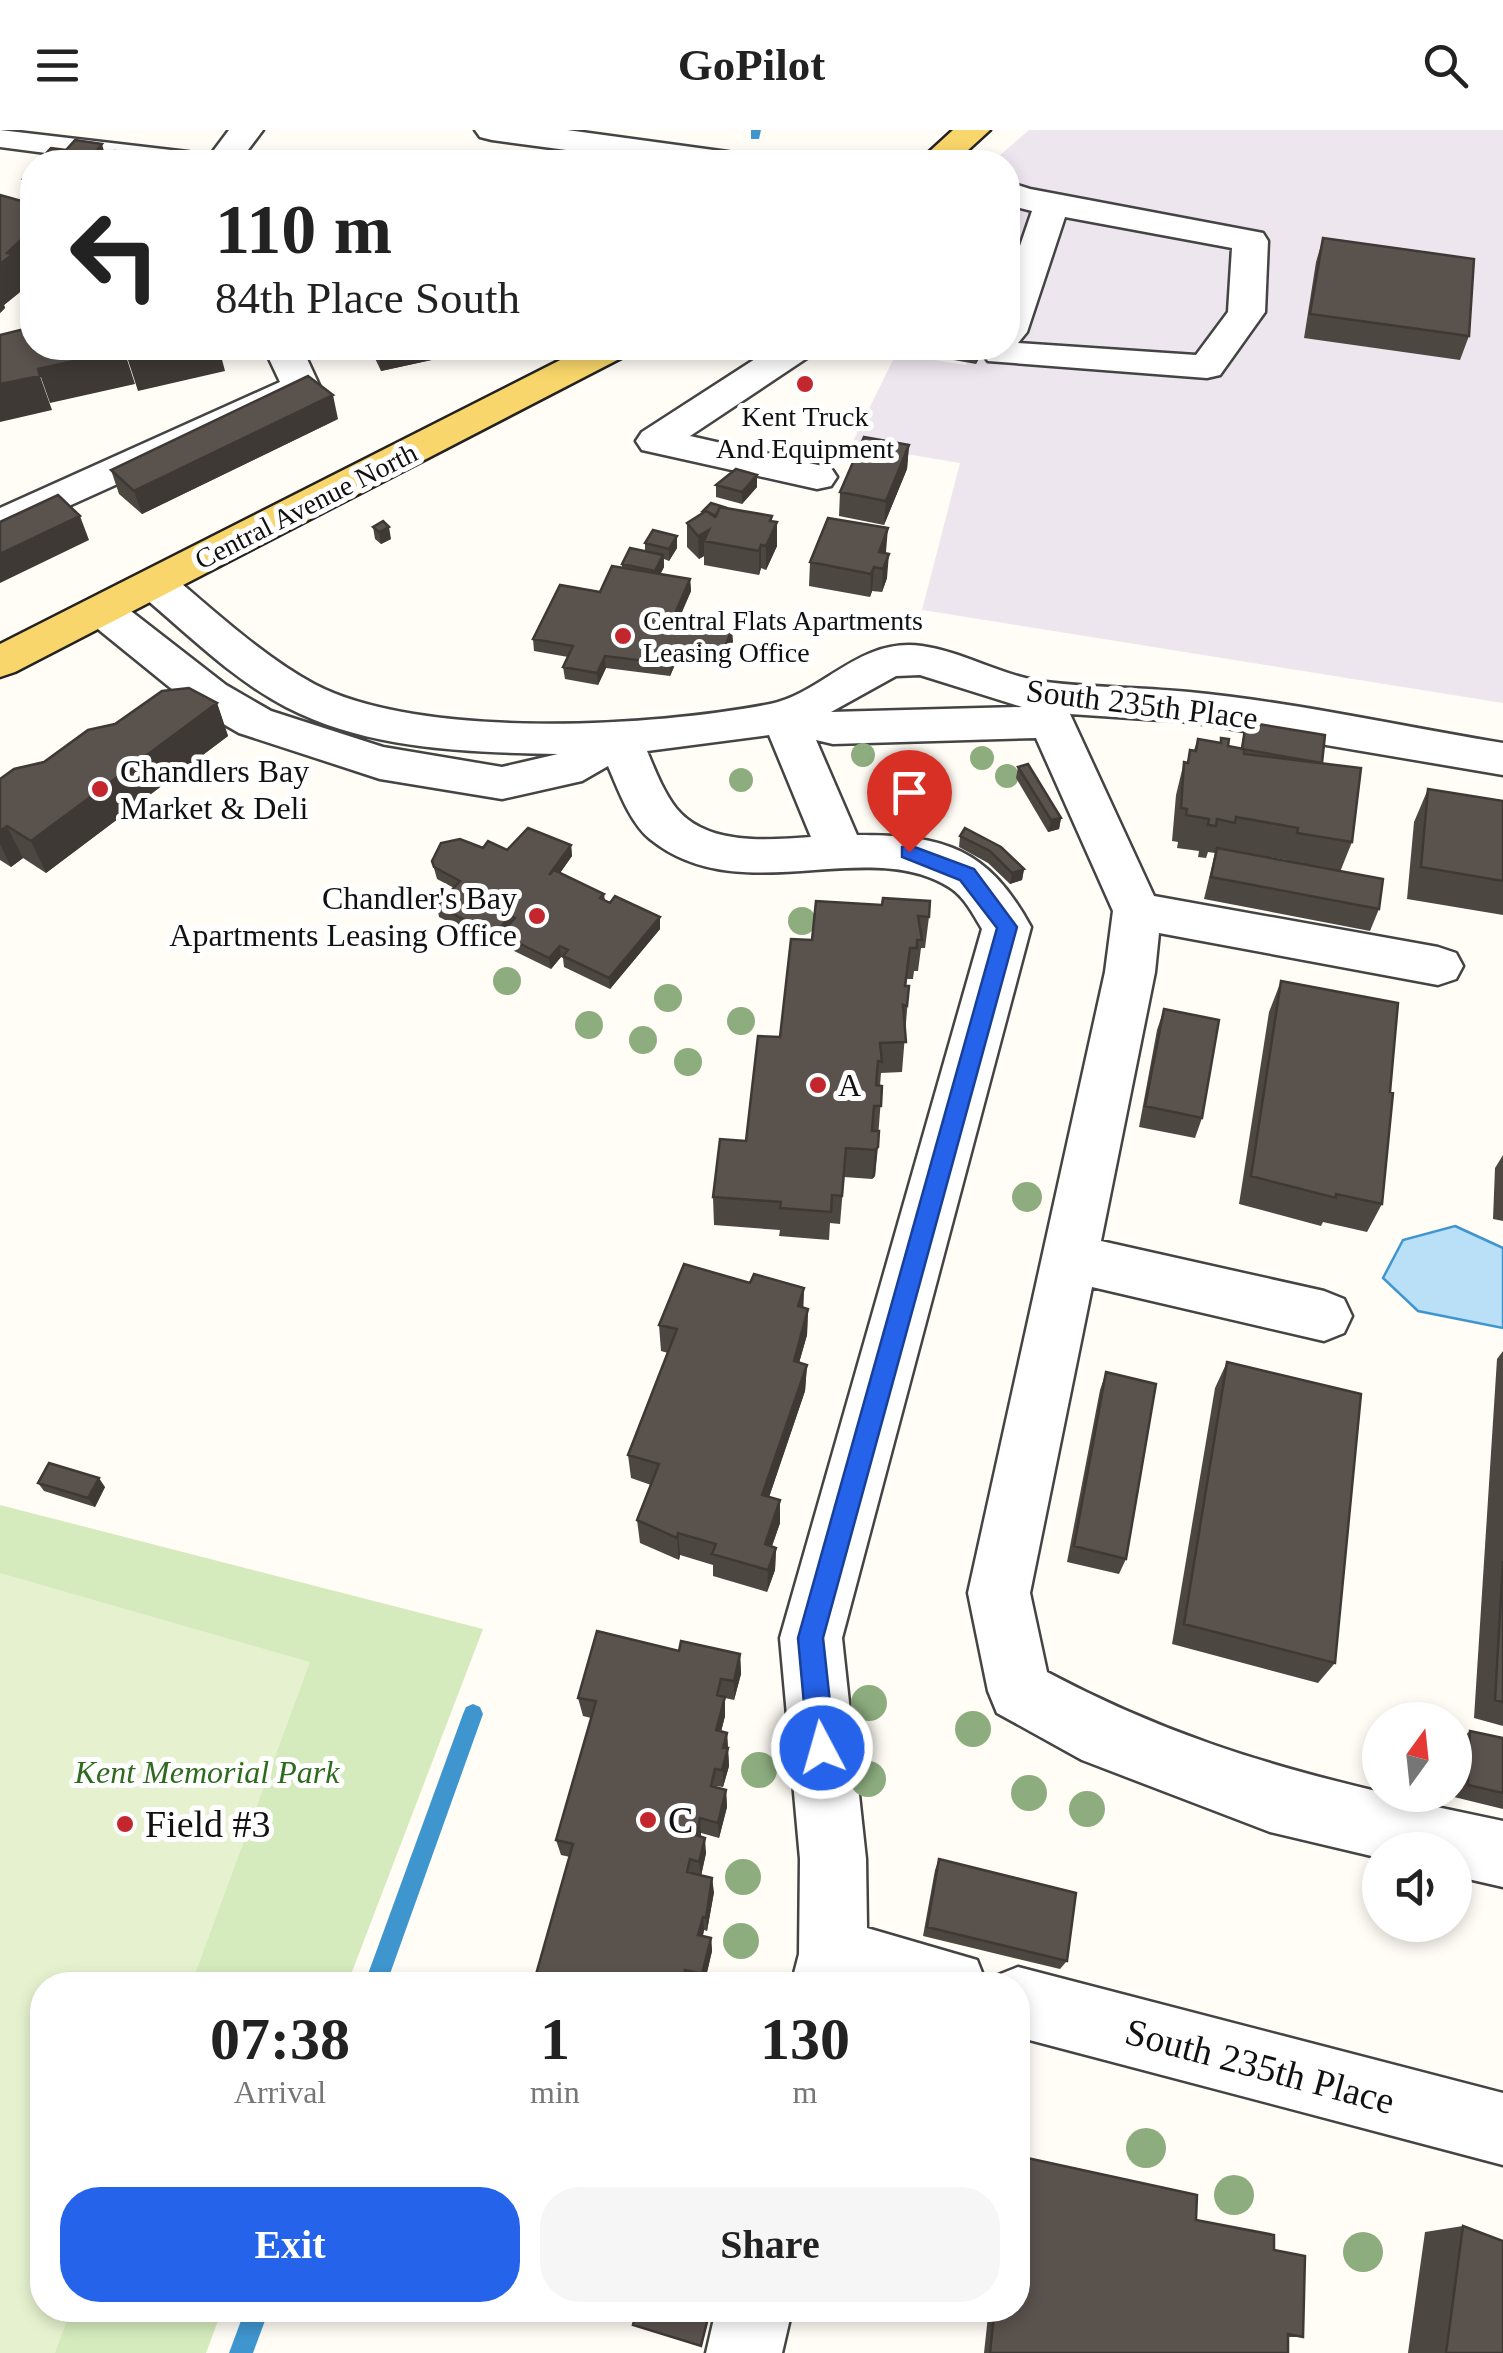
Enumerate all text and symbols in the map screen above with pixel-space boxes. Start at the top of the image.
icon: menu [30,38,85,93]
icon: search [1418,38,1473,93]
text: GoPilot [678,40,825,90]
icon: left [50,190,180,320]
text: 110 m [215,191,392,268]
text: 84th Place South [215,273,520,323]
marker: Kent Truck And Equipment [794,373,816,395]
place label: Kent Truck And Equipment [716,401,894,464]
street label: Central Avenue North [190,437,422,575]
place label: Central Flats Apartments Leasing Office [643,605,923,668]
marker: Central Flats Apartments Leasing Office [612,625,634,647]
street label: South 235th Place [1024,672,1260,736]
pin [867,750,952,853]
place label: Chandlers Bay Market & Deli [120,753,309,826]
icon: arrive [882,765,937,820]
marker: Chandlers Bay Market & Deli [89,778,111,800]
place label: Chandler's Bay Apartments Leasing Office [169,880,517,953]
marker: Chandler's Bay Apartments Leasing Office [526,905,548,927]
place label: A [838,1067,861,1103]
marker: A [807,1074,829,1096]
position arrow [770,1696,874,1800]
north arrow [1362,1702,1472,1812]
map controls [1362,1702,1472,1942]
park label: Kent Memorial Park [74,1754,340,1790]
place label: C [668,1799,693,1841]
place label: Field #3 [145,1803,271,1845]
marker: C [637,1809,659,1831]
marker: Field #3 [114,1813,136,1835]
button: sound [1362,1832,1472,1942]
text: 07:38 [210,2006,350,2072]
text: 1 [540,2006,570,2072]
text: 130 [760,2006,850,2072]
street label: South 235th Place [1121,2010,1399,2122]
text: Arrival [234,2074,326,2110]
text: min [530,2074,580,2110]
text: m [792,2074,817,2110]
button: Exit [60,2187,520,2302]
button: Share [540,2187,1000,2302]

